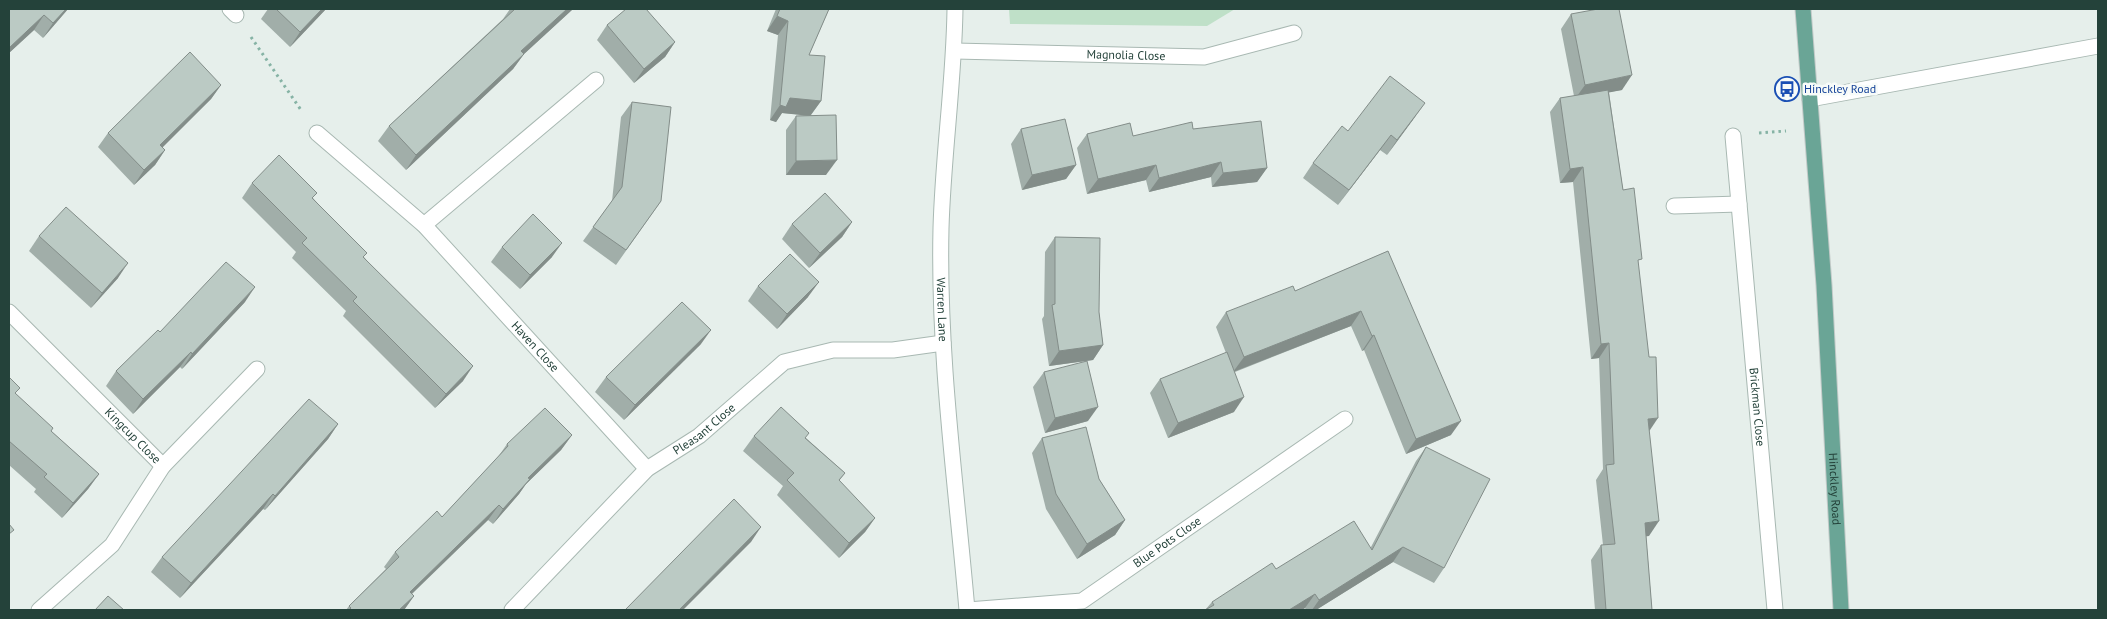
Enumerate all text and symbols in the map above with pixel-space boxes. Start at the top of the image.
street label: Magnolia Close [1086,46,1166,63]
bus stop icon: Hinckley Road [1774,76,1800,102]
place label: Hinckley Road [1804,81,1876,96]
street label: Warren Lane [934,277,951,342]
street label: Haven Close [509,318,563,375]
street label: Brickman Close [1747,367,1768,447]
street label: Pleasant Close [670,400,738,458]
street label: Kingcup Close [102,404,164,467]
street label: Hinckley Road [1826,452,1845,525]
street label: Blue Pots Close [1130,513,1204,570]

